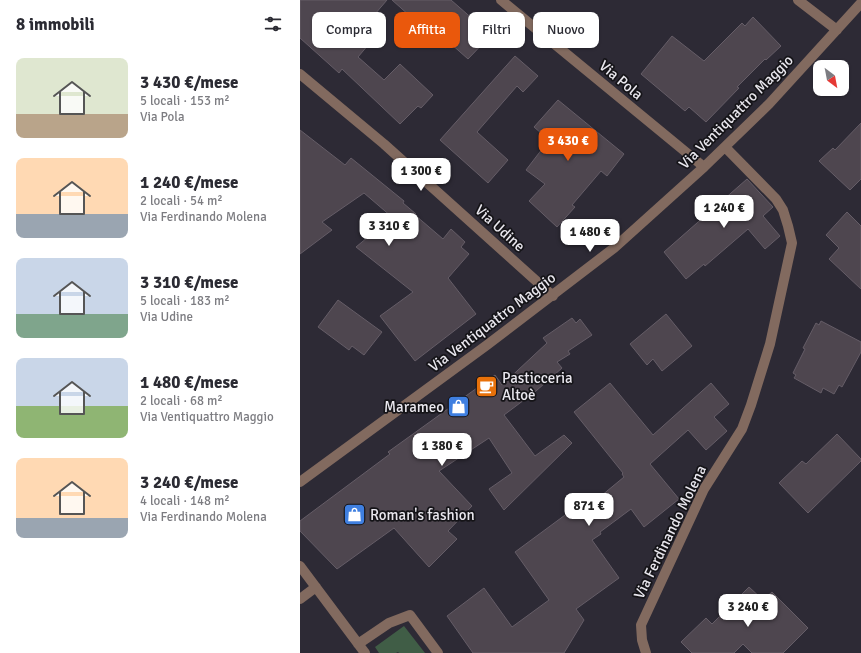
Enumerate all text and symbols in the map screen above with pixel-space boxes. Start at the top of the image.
chip: Compra [312,12,386,48]
chip: Affitta [394,12,460,48]
chip: Filtri [468,12,525,48]
chip: Nuovo [533,12,599,48]
icon: filters [262,13,284,35]
text: 8 immobili [16,14,95,35]
street label: Via Ventiquattro Maggio [675,51,797,173]
street label: Via Pola [595,57,647,103]
north arrow [813,60,849,96]
map controls [813,60,849,96]
text: 3 430 €/mese [140,72,238,93]
icon: home [48,74,96,122]
text: 5 locali · 153 m² [140,93,230,109]
text: Via Pola [140,109,185,125]
pin: 3 430 € [531,128,605,162]
text: 3 430 € [548,133,588,149]
pin: 1 300 € [384,158,458,192]
text: 1 300 € [401,163,441,179]
text: 1 240 €/mese [140,172,238,193]
icon: home [48,174,96,222]
text: 2 locali · 54 m² [140,193,223,209]
pin: 1 240 € [687,195,761,229]
text: 1 240 € [704,200,744,216]
street label: Via Udine [471,201,529,255]
text: Via Ferdinando Molena [140,209,267,225]
pin: 3 310 € [352,213,426,247]
text: 3 310 € [369,218,409,234]
pin: 1 480 € [553,219,627,253]
text: 1 480 € [570,224,610,240]
street label: Via Ventiquattro Maggio [425,268,559,376]
text: 3 310 €/mese [140,272,238,293]
icon: home [48,274,96,322]
text: 5 locali · 183 m² [140,293,230,309]
text: Via Udine [140,309,193,325]
place label: Pasticceria Altoè [502,369,573,404]
text: 1 480 €/mese [140,372,238,393]
icon: home [48,374,96,422]
cafe icon: Pasticceria Altoè [474,374,500,400]
text: 2 locali · 68 m² [140,393,223,409]
shop icon: Marameo [446,394,472,420]
place label: Marameo [384,398,444,416]
text: Via Ventiquattro Maggio [140,409,274,425]
pin: 1 380 € [405,433,479,467]
text: 1 380 € [422,438,462,454]
street label: Via Ferdinando Molena [630,462,710,602]
text: 3 240 €/mese [140,472,238,493]
icon: home [48,474,96,522]
text: 4 locali · 148 m² [140,493,230,509]
pin: 871 € [561,493,617,527]
text: 871 € [574,498,604,514]
shop icon: Roman's fashion [342,502,368,528]
place label: Roman's fashion [370,506,475,524]
text: Via Ferdinando Molena [140,509,267,525]
pin: 3 240 € [711,594,785,628]
text: 3 240 € [728,599,768,615]

